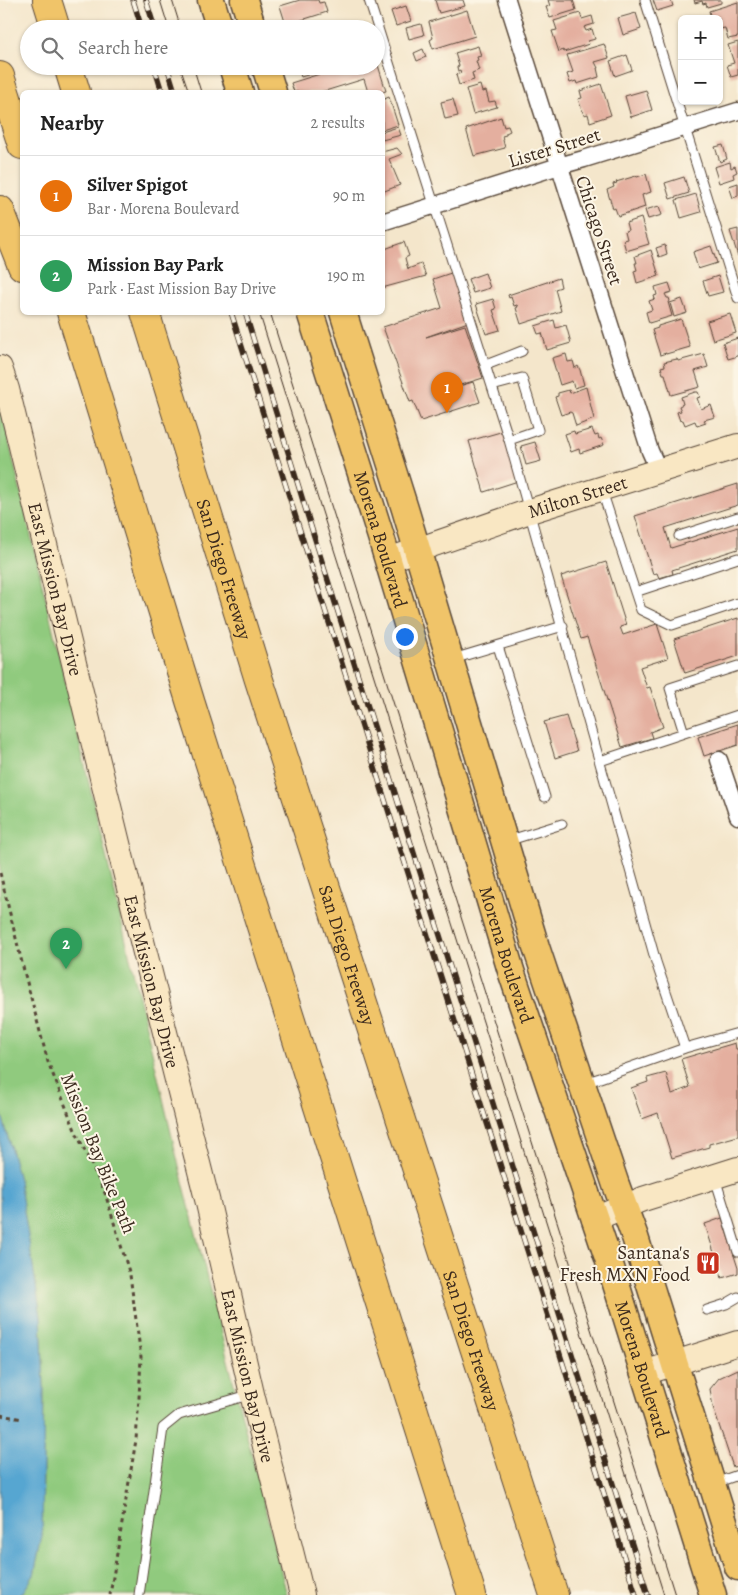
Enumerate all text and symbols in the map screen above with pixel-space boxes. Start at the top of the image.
map controls [678,15,723,105]
button: + [678,15,723,60]
search box [20,20,385,75]
icon: search [38,34,66,62]
text: Search here [78,35,168,61]
button: − [678,60,723,105]
text: Nearby [40,109,103,137]
text: 2 results [310,112,365,134]
street label: Lister Street [505,122,604,174]
text: Silver Spigot [87,172,188,198]
street label: Chicago Street [569,172,629,288]
text: 1 [53,185,59,207]
text: 90 m [333,185,365,207]
text: Bar · Morena Boulevard [87,198,239,220]
text: Mission Bay Park [87,252,223,278]
text: 2 [52,265,60,287]
text: 190 m [327,265,365,287]
text: Park · East Mission Bay Drive [87,278,276,300]
pin: 1 [431,372,463,413]
street label: Morena Boulevard [347,468,414,612]
street label: Milton Street [525,469,631,525]
street label: San Diego Freeway [190,496,258,643]
street label: East Mission Bay Drive [21,500,89,679]
your location [392,624,418,650]
street label: San Diego Freeway [312,882,382,1029]
street label: Morena Boulevard [472,883,540,1028]
street label: East Mission Bay Drive [117,892,186,1071]
pin: 2 [50,928,82,969]
street label: Mission Bay Bike Path [54,1069,142,1237]
place label: Santana's Fresh MXN Food [560,1240,691,1288]
restaurant icon: Santana's Fresh MXN Food [695,1250,721,1276]
street label: San Diego Freeway [436,1267,506,1415]
street label: East Mission Bay Drive [214,1287,281,1466]
street label: Morena Boulevard [608,1297,675,1442]

